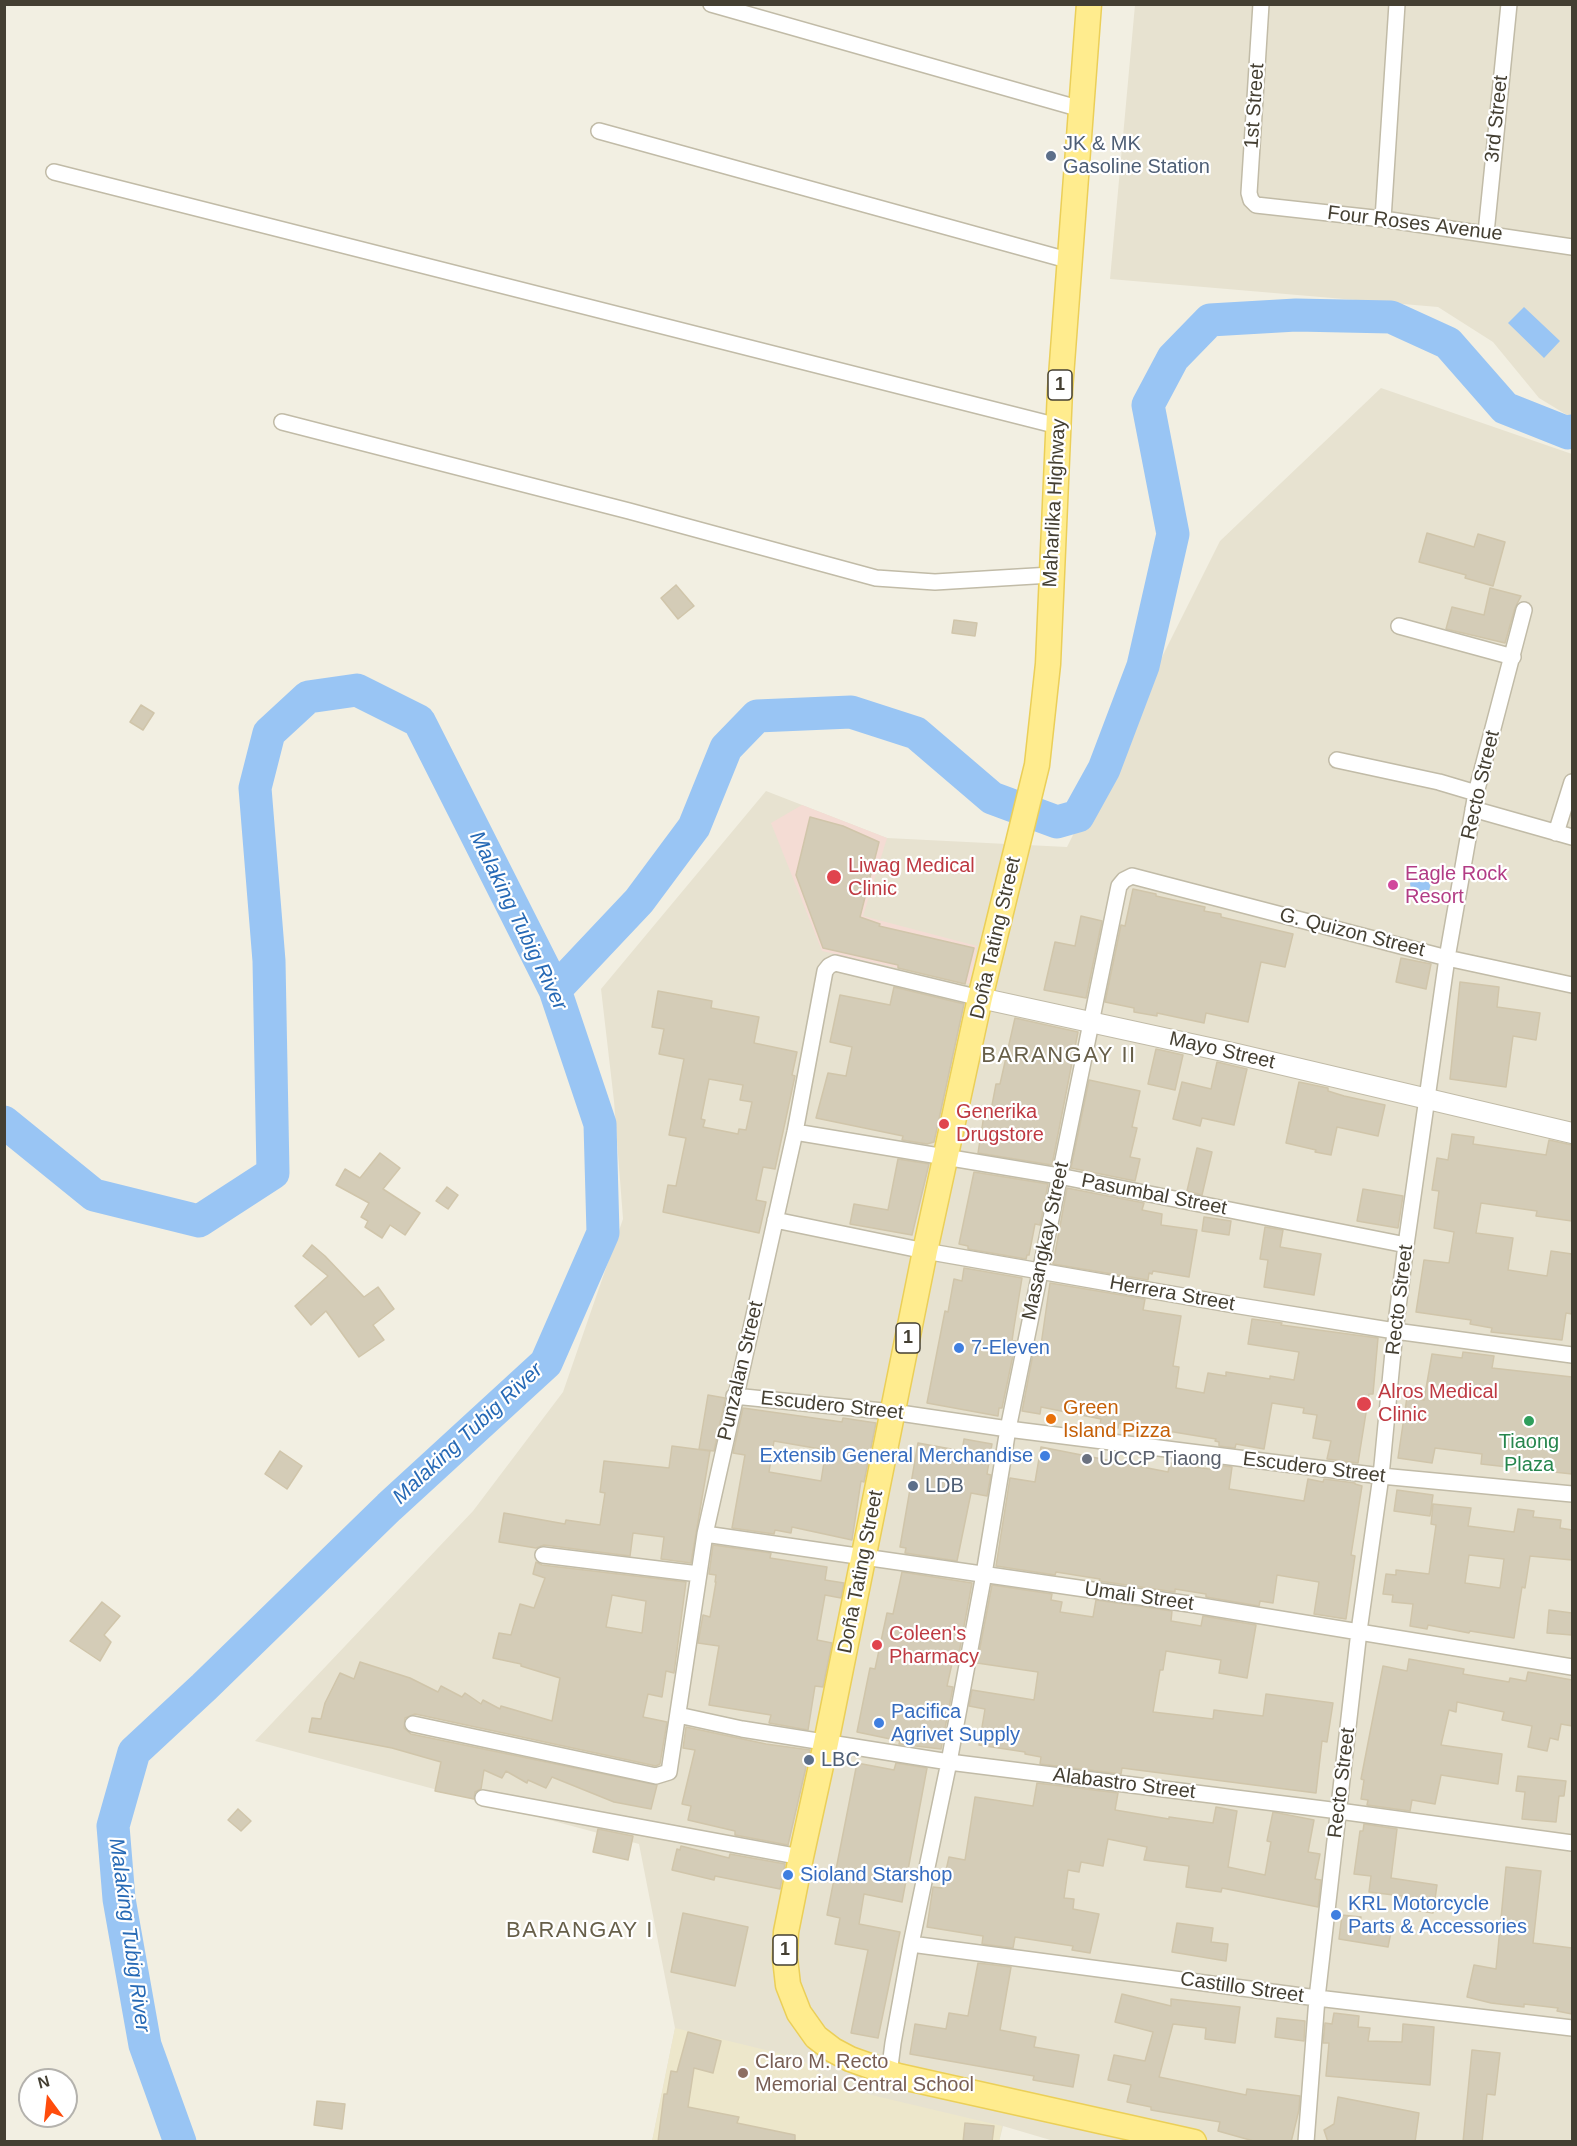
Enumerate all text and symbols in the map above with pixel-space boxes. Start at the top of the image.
street label: 1st Street [1240,62,1270,150]
street label: 3rd Street [1480,74,1514,164]
place label: JK & MK Gasoline Station [1063,132,1210,179]
marker: JK & MK Gasoline Station [1044,149,1058,163]
street label: Four Roses Avenue [1326,201,1504,247]
road number: 1 [1048,370,1072,400]
street label: Maharlika Highway [1039,418,1071,588]
street label: Recto Street [1457,728,1505,842]
water label: Malaking Tubig River [464,828,572,1014]
place label: Liwag Medical Clinic [848,854,975,901]
street label: Doña Tating Street [966,855,1026,1021]
place label: Eagle Rock Resort [1405,862,1507,909]
marker: Liwag Medical Clinic [825,868,843,886]
marker: Eagle Rock Resort [1386,878,1400,892]
street label: G. Quizon Street [1277,903,1427,963]
street label: Mayo Street [1167,1027,1277,1075]
district label: BARANGAY II [981,1043,1137,1069]
place label: Generika Drugstore [956,1100,1044,1147]
marker: Generika Drugstore [937,1117,951,1131]
street label: Masangkay Street [1018,1160,1074,1322]
street label: Pasumbal Street [1079,1169,1229,1221]
street label: Recto Street [1381,1243,1419,1357]
street label: Herrera Street [1108,1271,1236,1317]
street label: Punzalan Street [713,1299,769,1443]
road number: 1 [896,1323,920,1353]
place label: 7-Eleven [971,1336,1050,1360]
marker: 7-Eleven [952,1341,966,1355]
water label: Malaking Tubig River [388,1358,548,1510]
place label: Alros Medical Clinic [1378,1380,1498,1427]
street label: Escudero Street [759,1387,905,1425]
marker: Alros Medical Clinic [1355,1395,1373,1413]
place label: Green Island Pizza [1063,1396,1171,1443]
marker: Green Island Pizza [1044,1412,1058,1426]
marker: Tiaong Plaza [1522,1414,1536,1428]
place label: Tiaong Plaza [1499,1430,1559,1477]
place label: Extensib General Merchandise [760,1444,1033,1468]
place label: UCCP Tiaong [1099,1447,1222,1471]
street label: Escudero Street [1241,1447,1387,1489]
marker: Extensib General Merchandise [1038,1449,1052,1463]
marker: UCCP Tiaong [1080,1452,1094,1466]
place label: LDB [925,1474,964,1498]
marker: LDB [906,1479,920,1493]
street label: Doña Tating Street [833,1488,889,1656]
street label: Umali Street [1083,1577,1195,1617]
place label: Coleen's Pharmacy [889,1622,979,1669]
marker: Coleen's Pharmacy [870,1638,884,1652]
place label: Pacifica Agrivet Supply [891,1700,1020,1747]
marker: Pacifica Agrivet Supply [872,1716,886,1730]
street label: Recto Street [1323,1726,1361,1840]
place label: LBC [821,1748,860,1772]
marker: LBC [802,1753,816,1767]
street label: Alabastro Street [1051,1763,1197,1805]
water label: Malaking Tubig River [103,1836,155,2034]
place label: Sioland Starshop [800,1863,952,1887]
marker: Sioland Starshop [781,1868,795,1882]
place label: KRL Motorcycle Parts & Accessories [1348,1892,1527,1939]
marker: KRL Motorcycle Parts & Accessories [1329,1908,1343,1922]
district label: BARANGAY I [506,1918,654,1944]
road number: 1 [773,1935,797,1965]
street label: Castillo Street [1179,1967,1305,2009]
place label: Claro M. Recto Memorial Central School [755,2050,974,2097]
marker: Claro M. Recto Memorial Central School [736,2066,750,2080]
north arrow [18,2068,78,2128]
text: N [36,2072,52,2092]

